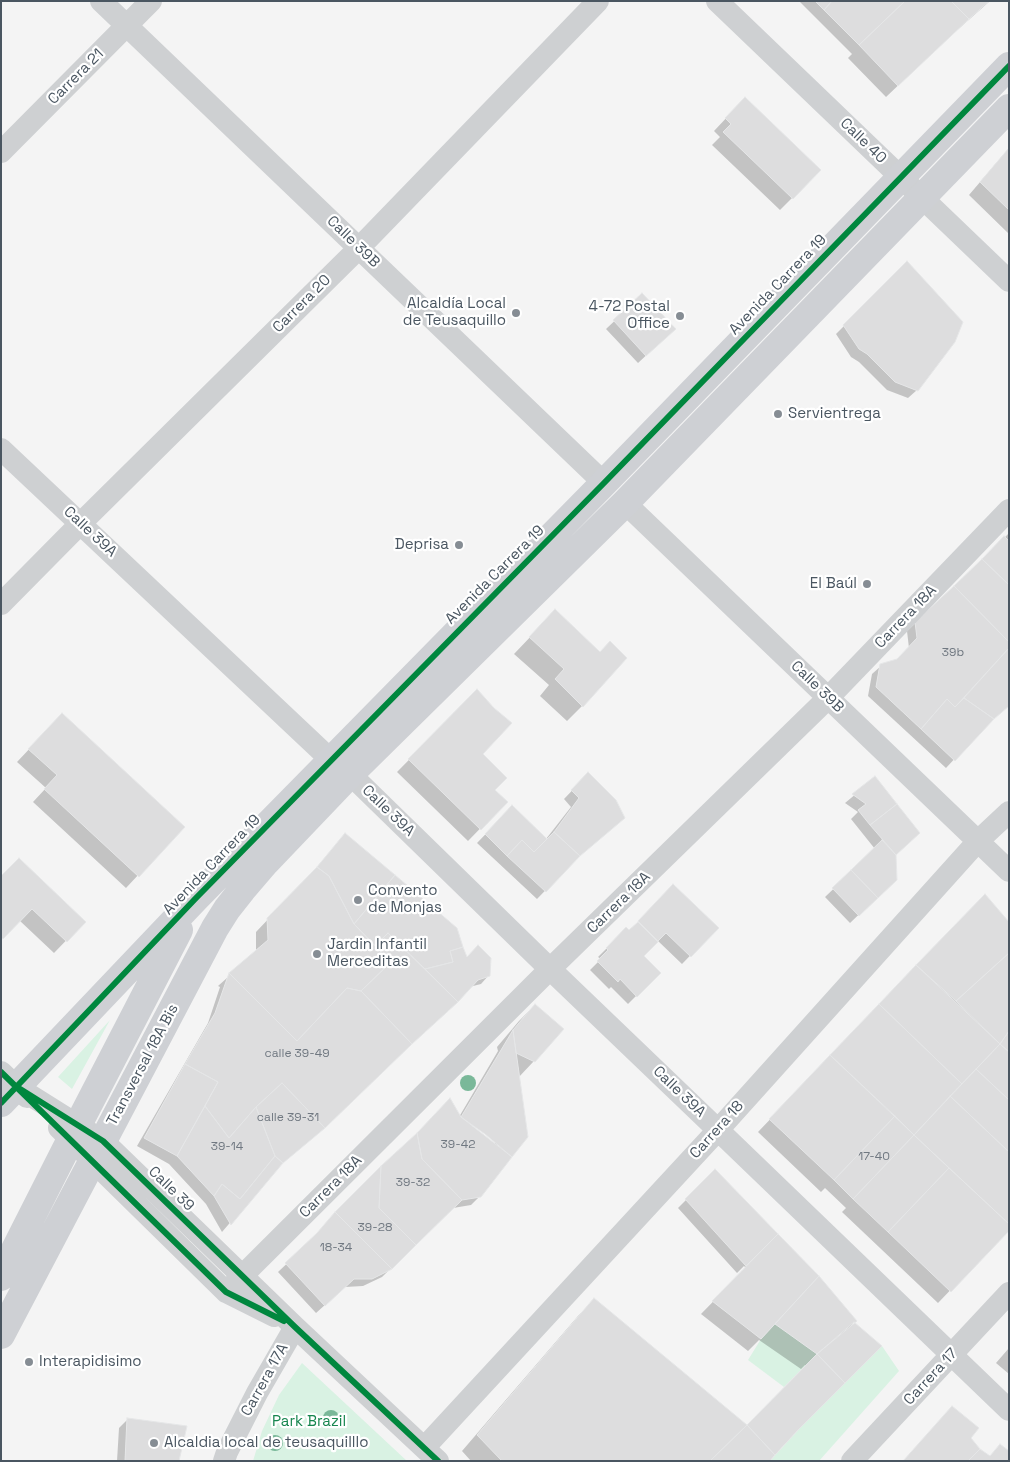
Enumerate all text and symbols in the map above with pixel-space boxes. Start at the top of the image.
street label: Carrera 21 [44,45,108,109]
street label: Calle 40 [836,115,890,167]
street label: Calle 39B [323,212,383,272]
street label: Avenida Carrera 19 [726,231,830,339]
street label: Carrera 20 [269,271,335,337]
place label: Alcaldía Local de Teusaquillo [403,295,506,330]
place label: 4-72 Postal Office [589,298,670,333]
marker: Alcaldía Local de Teusaquillo [510,307,522,319]
marker: 4-72 Postal Office [674,310,686,322]
place label: Servientrega [788,405,881,423]
marker: Servientrega [772,408,784,420]
street label: Calle 39A [60,503,120,561]
street label: Avenida Carrera 19 [442,522,548,628]
place label: Deprisa [395,536,449,554]
marker: Deprisa [453,539,465,551]
place label: El Baúl [810,575,857,593]
marker: El Baúl [861,578,873,590]
street label: Carrera 18A [871,582,941,652]
house number: 39b [942,646,964,660]
street label: Calle 39B [787,657,847,717]
street label: Calle 39A [358,782,418,840]
street label: Avenida Carrera 19 [160,811,264,919]
street label: Carrera 18A [584,868,654,938]
place label: Convento de Monjas [368,882,442,917]
marker: Convento de Monjas [352,894,364,906]
place label: Jardin Infantil Merceditas [327,936,427,971]
marker: Jardin Infantil Merceditas [311,948,323,960]
street label: Transversal 18A Bis [103,1001,183,1129]
house number: calle 39-49 [264,1047,330,1061]
street label: Calle 39A [649,1063,709,1121]
street label: Carrera 18 [686,1097,748,1163]
house number: calle 39-31 [257,1111,319,1125]
house number: 39-42 [441,1138,475,1152]
house number: 39-14 [211,1140,243,1154]
house number: 17-40 [858,1150,890,1164]
street label: Carrera 18A [296,1152,366,1222]
street label: Calle 39 [144,1163,198,1215]
house number: 39-32 [396,1176,430,1190]
house number: 39-28 [358,1221,392,1235]
house number: 18-34 [320,1241,352,1255]
street label: Carrera 17A [238,1341,292,1419]
street label: Carrera 17 [900,1345,962,1409]
place label: Interapidisimo [39,1353,142,1371]
marker: Interapidisimo [23,1356,35,1368]
park label: Park Brazil [272,1413,346,1431]
place label: Alcaldia local de teusaquilllo [164,1434,368,1452]
marker: Alcaldia local de teusaquilllo [148,1437,160,1449]

